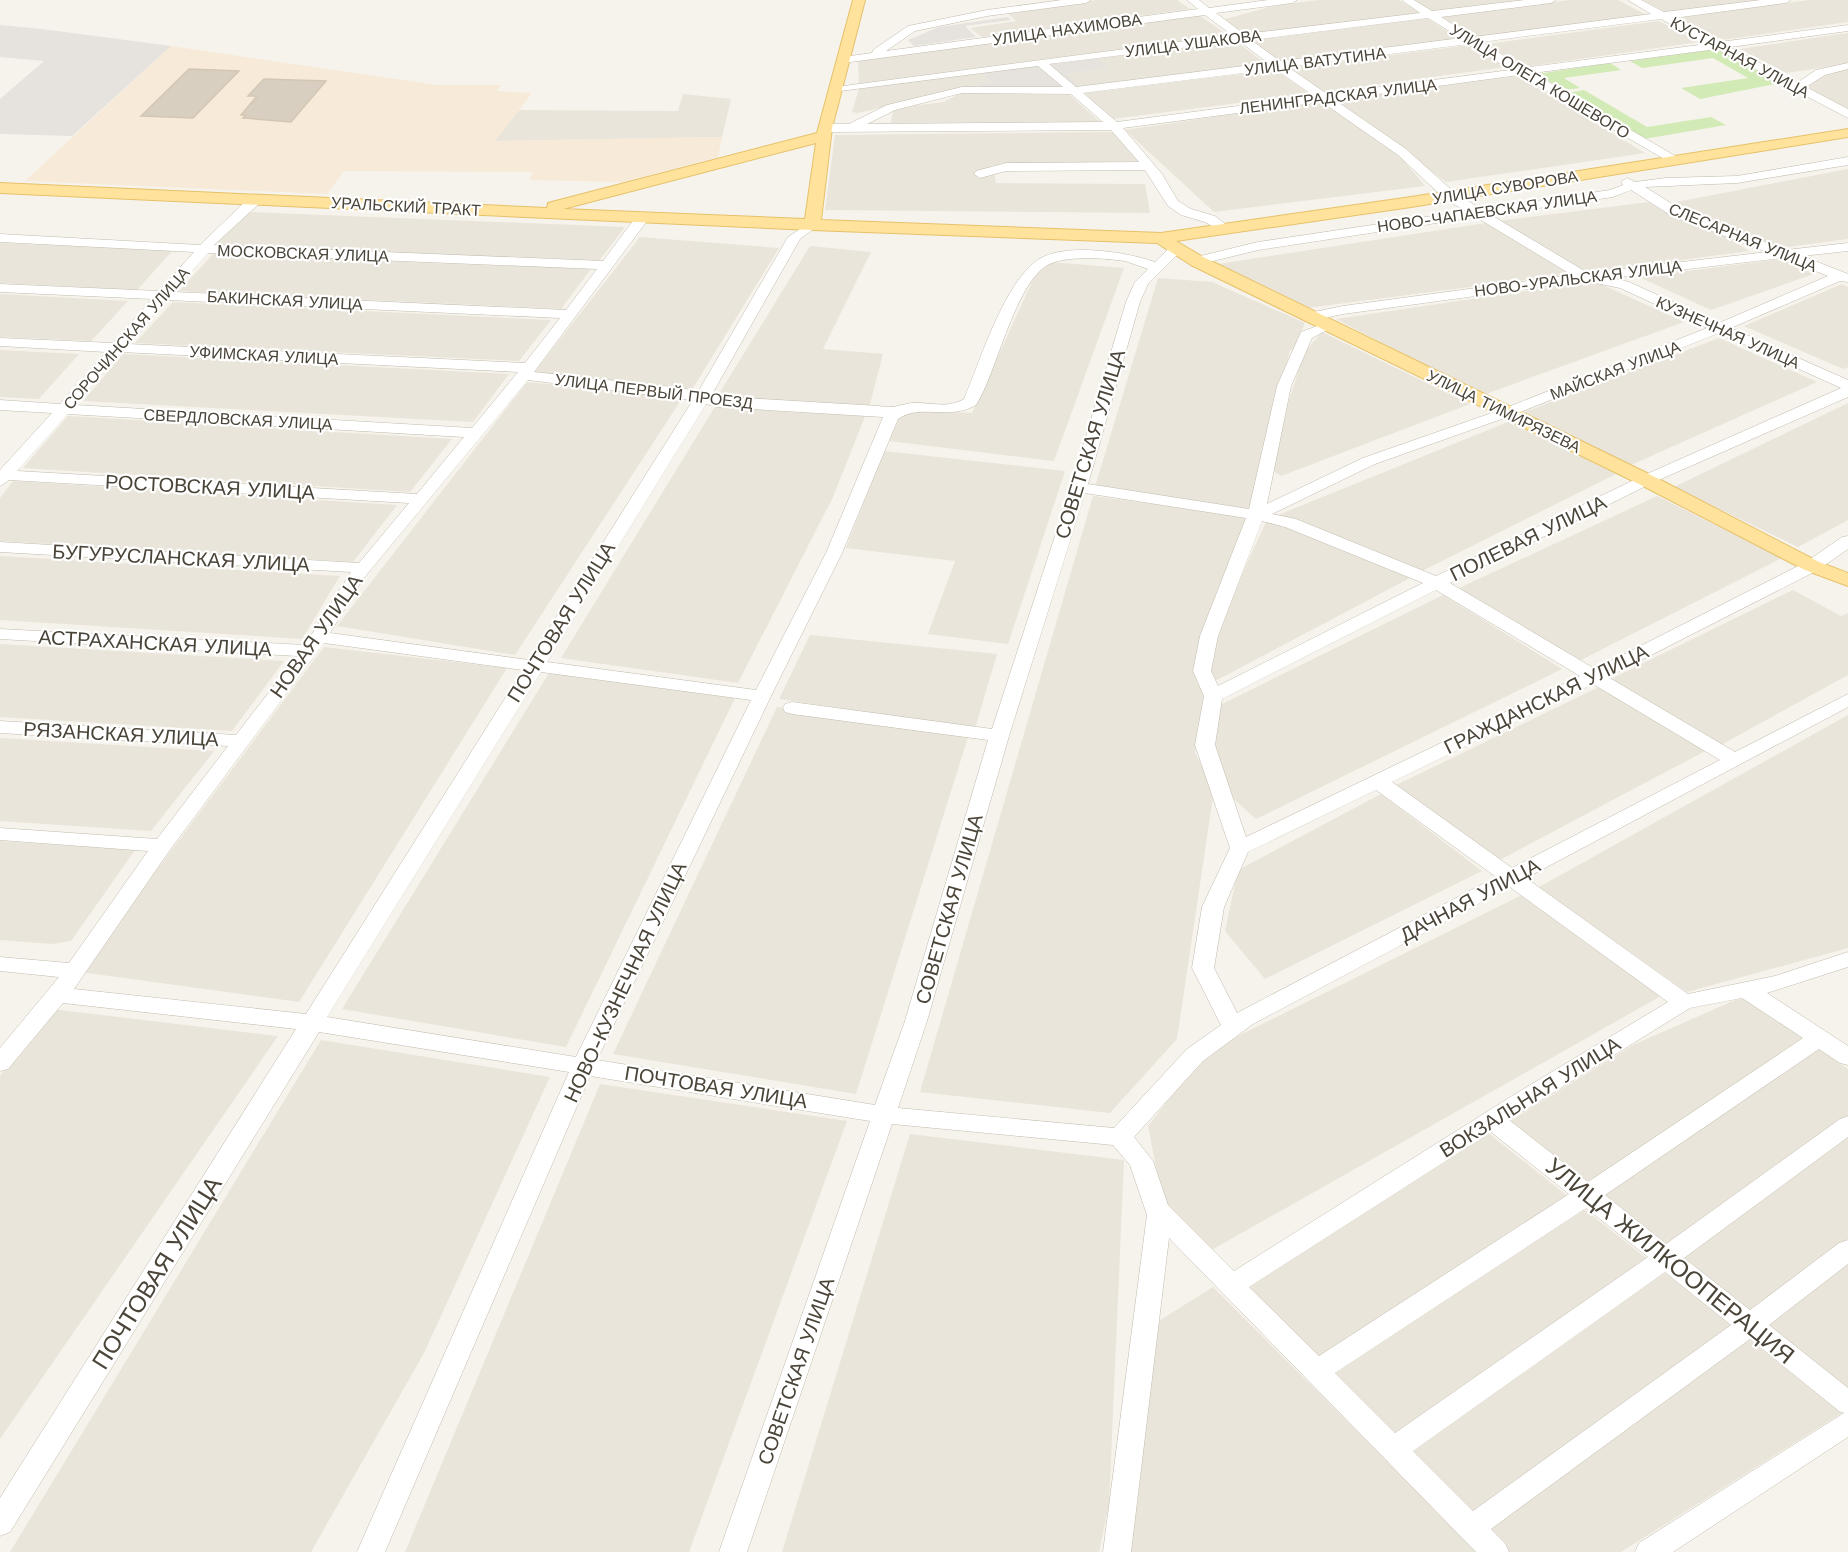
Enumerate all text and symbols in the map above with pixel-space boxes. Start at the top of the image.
street label: УЛИЦА НАХИМОВА [991,10,1143,49]
street label: КУСТАРНАЯ УЛИЦА [1667,13,1813,102]
street label: УЛИЦА ОЛЕГА КОШЕВОГО [1446,20,1633,143]
street label: УЛИЦА УШАКОВА [1124,26,1263,61]
street label: УЛИЦА ВАТУТИНА [1243,43,1387,80]
street label: ЛЕНИНГРАДСКАЯ УЛИЦА [1238,75,1438,118]
street label: УЛИЦА СУВОРОВА [1431,167,1579,208]
street label: НОВО-ЧАПАЕВСКАЯ УЛИЦА [1376,187,1598,236]
street label: УРАЛЬСКИЙ ТРАКТ [331,193,482,220]
street label: СЛЕСАРНАЯ УЛИЦА [1666,199,1820,276]
street label: МОСКОВСКАЯ УЛИЦА [217,241,389,266]
street label: НОВО-УРАЛЬСКАЯ УЛИЦА [1473,256,1683,301]
street label: СОРОЧИНСКАЯ УЛИЦА [59,263,194,413]
street label: БАКИНСКАЯ УЛИЦА [207,287,364,314]
street label: КУЗНЕЧНАЯ УЛИЦА [1653,292,1803,373]
street label: МАЙСКАЯ УЛИЦА [1547,337,1683,404]
street label: УФИМСКАЯ УЛИЦА [189,342,339,369]
street label: СОВЕТСКАЯ УЛИЦА [1050,346,1130,542]
street label: УЛИЦА ТИМИРЯЗЕВА [1424,366,1584,457]
street label: УЛИЦА ПЕРВЫЙ ПРОЕЗД [554,370,754,413]
street label: СВЕРДЛОВСКАЯ УЛИЦА [143,405,333,434]
street label: РОСТОВСКАЯ УЛИЦА [104,470,316,505]
street label: ПОЛЕВАЯ УЛИЦА [1446,489,1611,586]
street label: ПОЧТОВАЯ УЛИЦА [502,537,620,707]
street label: БУГУРУСЛАНСКАЯ УЛИЦА [52,539,311,577]
street label: НОВАЯ УЛИЦА [265,569,368,702]
street label: АСТРАХАНСКАЯ УЛИЦА [38,625,273,661]
street label: ГРАЖДАНСКАЯ УЛИЦА [1440,639,1653,759]
street label: РЯЗАНСКАЯ УЛИЦА [23,717,220,751]
street label: СОВЕТСКАЯ УЛИЦА [910,810,988,1007]
street label: ДАЧНАЯ УЛИЦА [1396,853,1545,947]
street label: НОВО-КУЗНЕЧНАЯ УЛИЦА [559,857,692,1106]
street label: ВОКЗАЛЬНАЯ УЛИЦА [1435,1031,1625,1162]
street label: ПОЧТОВАЯ УЛИЦА [623,1061,810,1113]
street label: УЛИЦА ЖИЛКООПЕРАЦИЯ [1540,1152,1800,1370]
street label: ПОЧТОВАЯ УЛИЦА [86,1172,228,1374]
street label: СОВЕТСКАЯ УЛИЦА [753,1273,840,1468]

